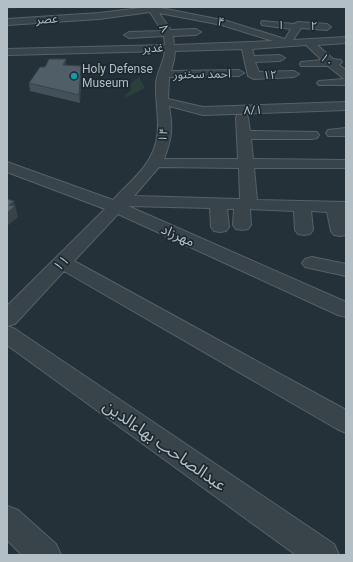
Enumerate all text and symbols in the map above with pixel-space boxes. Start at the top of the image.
street label: عصر [34,11,59,27]
street label: ۴ [216,14,226,30]
street label: ۱ [277,18,285,32]
street label: ۲ [310,19,318,33]
street label: ۸ [156,21,172,35]
street label: غدیر [141,41,164,55]
street label: ۱۰ [317,50,337,70]
place label: Holy Defense Museum [82,62,153,90]
street label: احمد سخنور [172,66,231,82]
street label: ۱۲ [263,68,277,82]
marker: Holy Defense Museum [69,71,79,81]
street label: ۸/۱ [244,103,262,117]
street label: ۱۴ [155,127,171,143]
street label: مهرزاد [158,221,197,250]
street label: ۱۱ [50,252,72,274]
street label: عبدالصاحب بهاءالدین [99,395,231,496]

